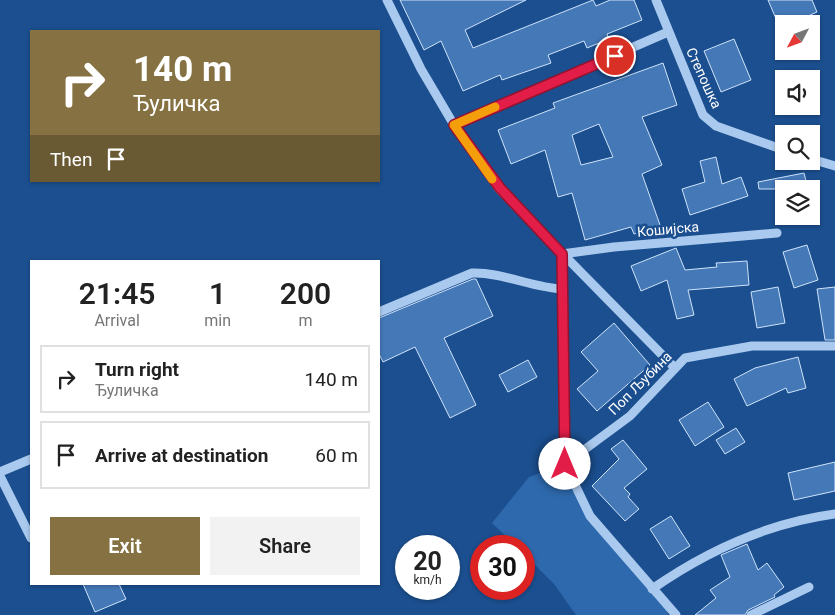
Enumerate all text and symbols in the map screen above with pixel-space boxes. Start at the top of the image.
north arrow [775,15,820,60]
map controls [775,15,820,225]
pin [594,35,636,77]
icon: arrive [601,42,629,70]
street label: Степошка [683,45,725,111]
text: 140 m [133,49,232,90]
icon: right [50,50,115,115]
button: sound [775,70,820,115]
text: Ђуличка [133,91,220,116]
button: search [775,125,820,170]
icon: arrive [102,145,130,173]
text: Then [50,148,92,171]
button: layers [775,180,820,225]
street label: Кошијска [636,218,700,240]
text: 21:45 [79,276,156,311]
text: 1 [209,276,226,311]
text: 200 [280,276,331,311]
text: Arrival [94,311,140,330]
text: min [204,311,231,330]
text: m [298,311,313,330]
street label: Поп Љубина [605,348,675,418]
text: Turn right [95,358,179,381]
icon: right [52,365,80,393]
text: 140 m [305,368,358,391]
text: Ђуличка [95,381,159,400]
position arrow [538,437,590,489]
icon: arrive [52,441,80,469]
text: Arrive at destination [95,444,268,467]
text: 60 m [315,444,358,467]
button: Exit [50,517,200,575]
button: Share [210,517,360,575]
speed limit sign: 30 [470,535,535,600]
text: 20 [413,547,442,576]
text: km/h [413,573,442,587]

